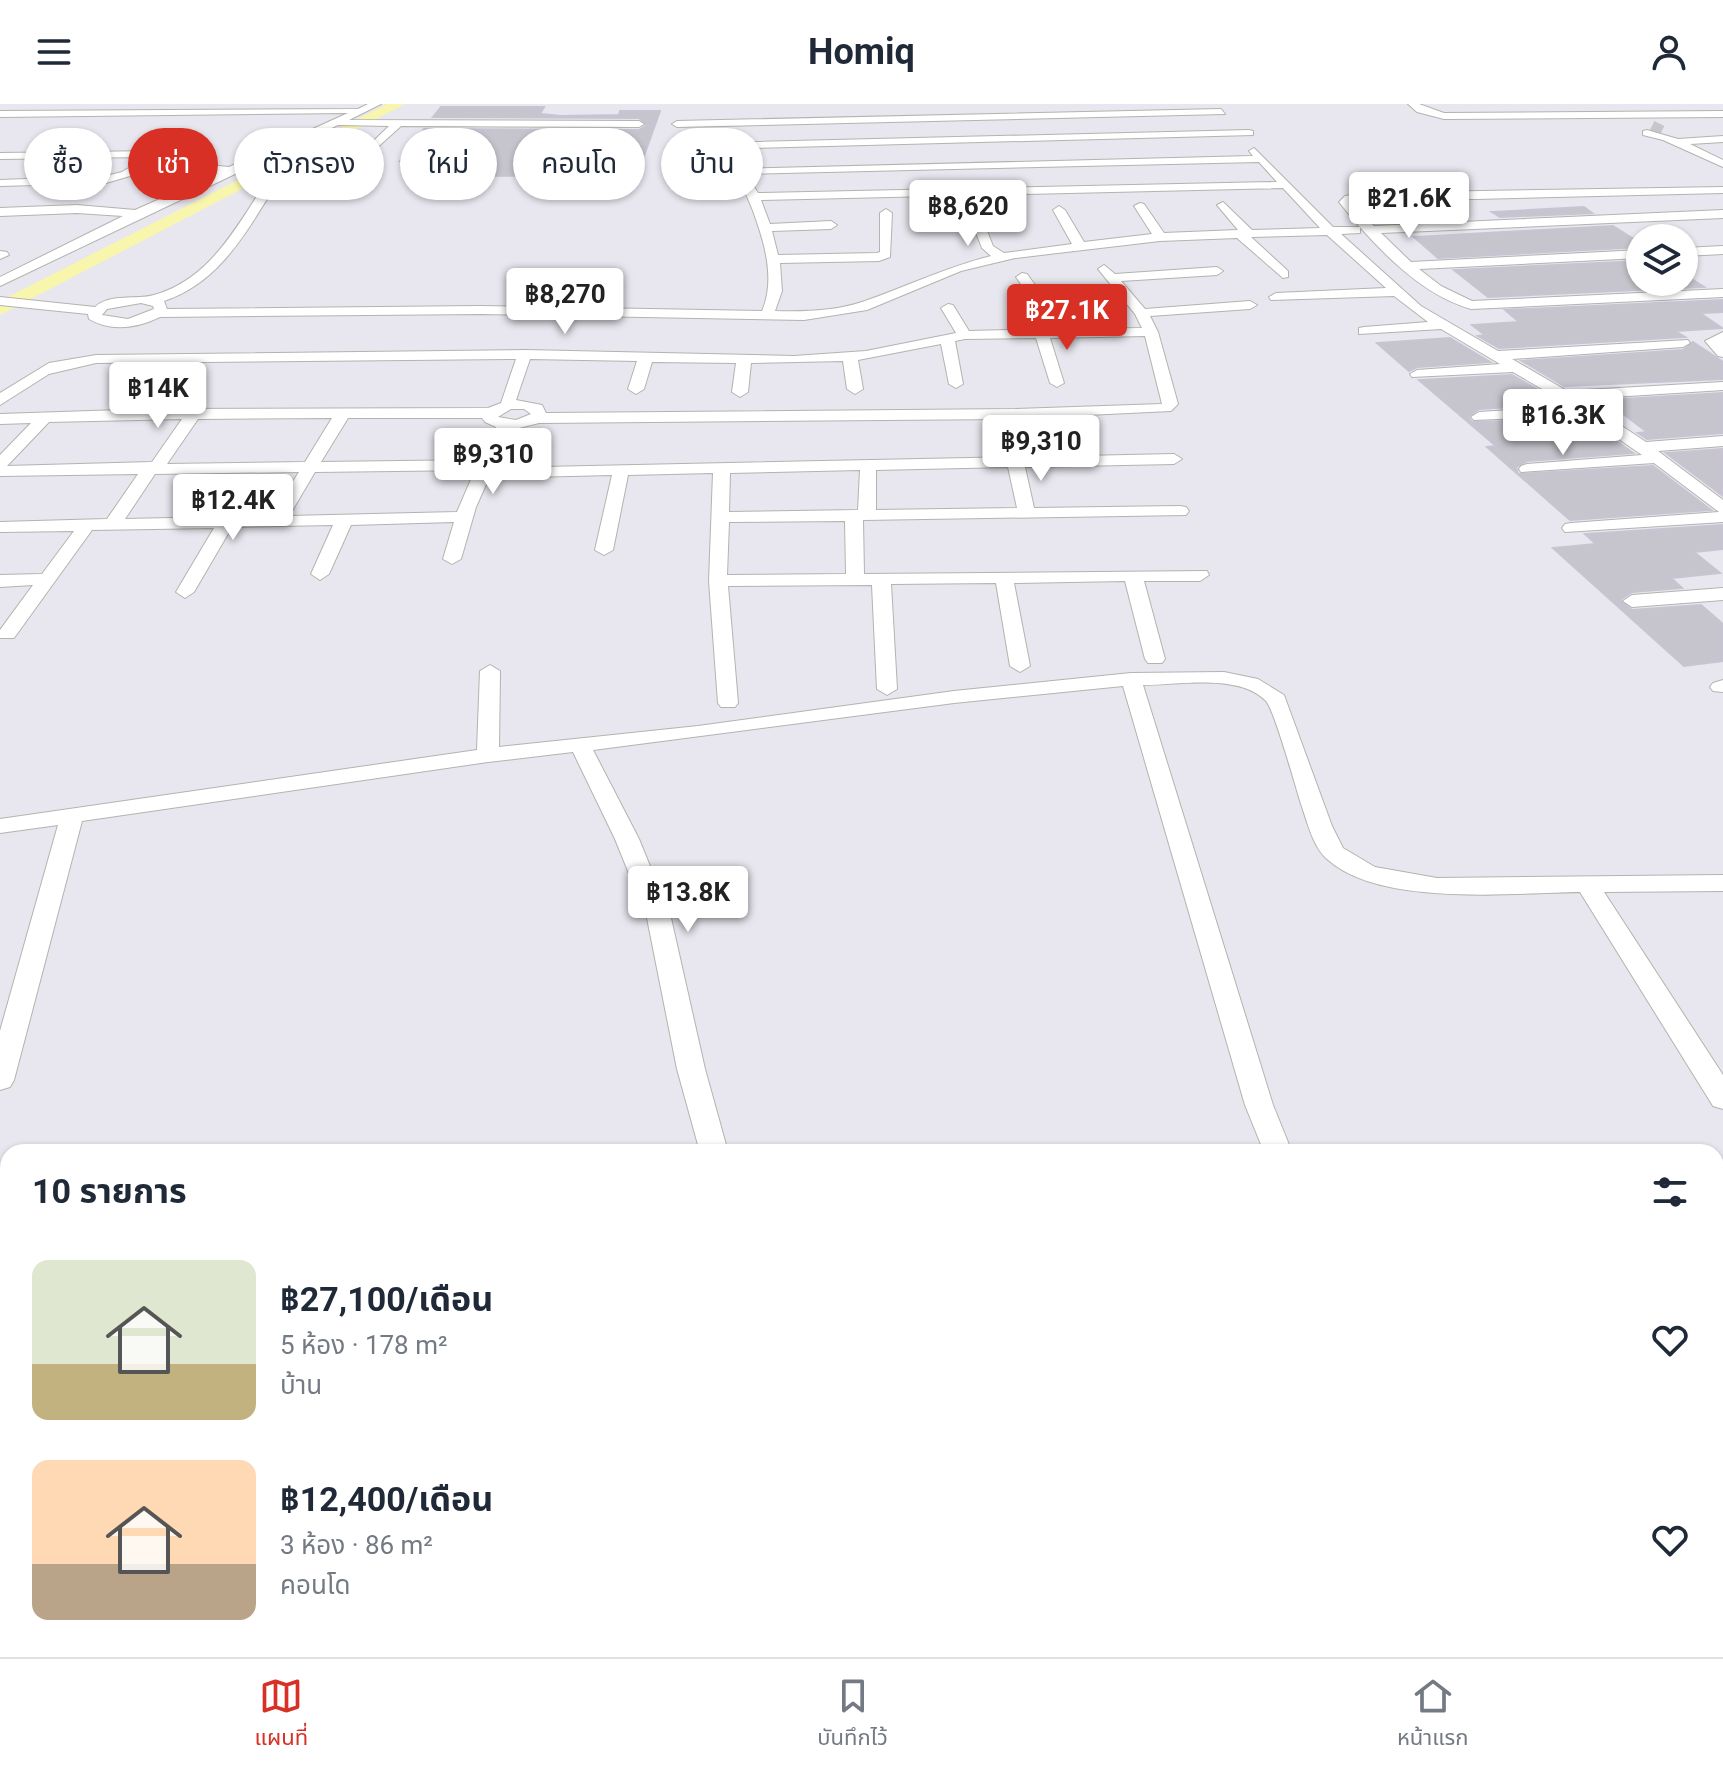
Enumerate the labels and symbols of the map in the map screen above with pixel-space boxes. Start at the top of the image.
pin: ฿21.6K [1344,172,1474,240]
pin: ฿8,620 [903,180,1033,248]
pin: ฿8,270 [500,268,630,336]
pin: ฿27.1K [1002,284,1132,352]
pin: ฿14K [111,362,205,430]
pin: ฿16.3K [1498,389,1628,457]
pin: ฿9,310 [976,415,1106,483]
pin: ฿9,310 [428,428,558,496]
pin: ฿12.4K [168,474,298,542]
pin: ฿13.8K [623,866,753,934]

